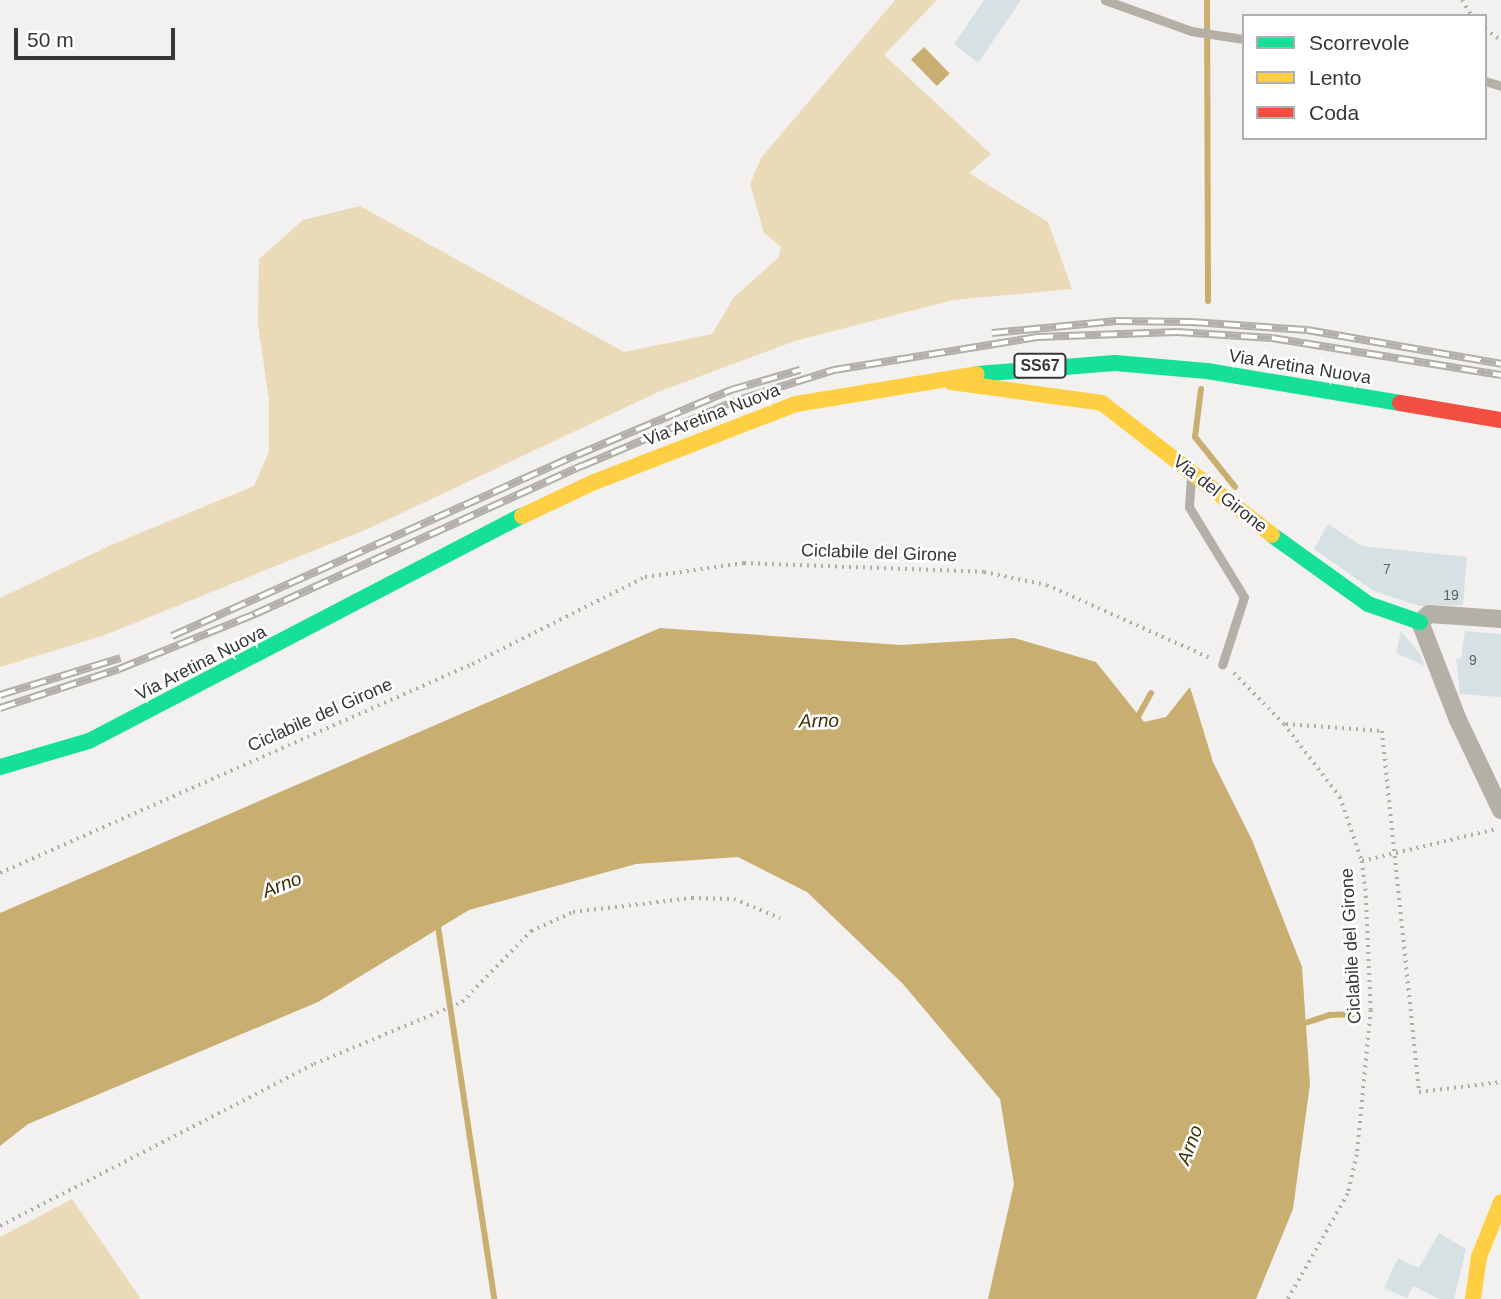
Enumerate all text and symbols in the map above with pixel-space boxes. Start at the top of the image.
scale bar [18,14,178,58]
legend [1242,14,1487,140]
text: 50 m [27,28,74,51]
text: Scorrevole [1309,31,1409,54]
text: Lento [1309,66,1362,89]
text: Coda [1309,101,1359,124]
street label: Via Aretina Nuova [1227,345,1373,389]
road number: SS67 [1012,354,1068,378]
street label: Via Aretina Nuova [641,379,783,451]
street label: Via del Girone [1169,450,1271,538]
street label: Ciclabile del Girone [801,539,957,567]
house number: 7 [1383,561,1391,577]
house number: 19 [1443,587,1459,603]
street label: Via Aretina Nuova [132,621,270,705]
house number: 9 [1469,652,1477,668]
street label: Ciclabile del Girone [244,673,396,757]
water label: Arno [799,709,839,733]
water label: Arno [259,867,305,903]
street label: Ciclabile del Girone [1336,868,1366,1024]
water label: Arno [1172,1122,1208,1168]

